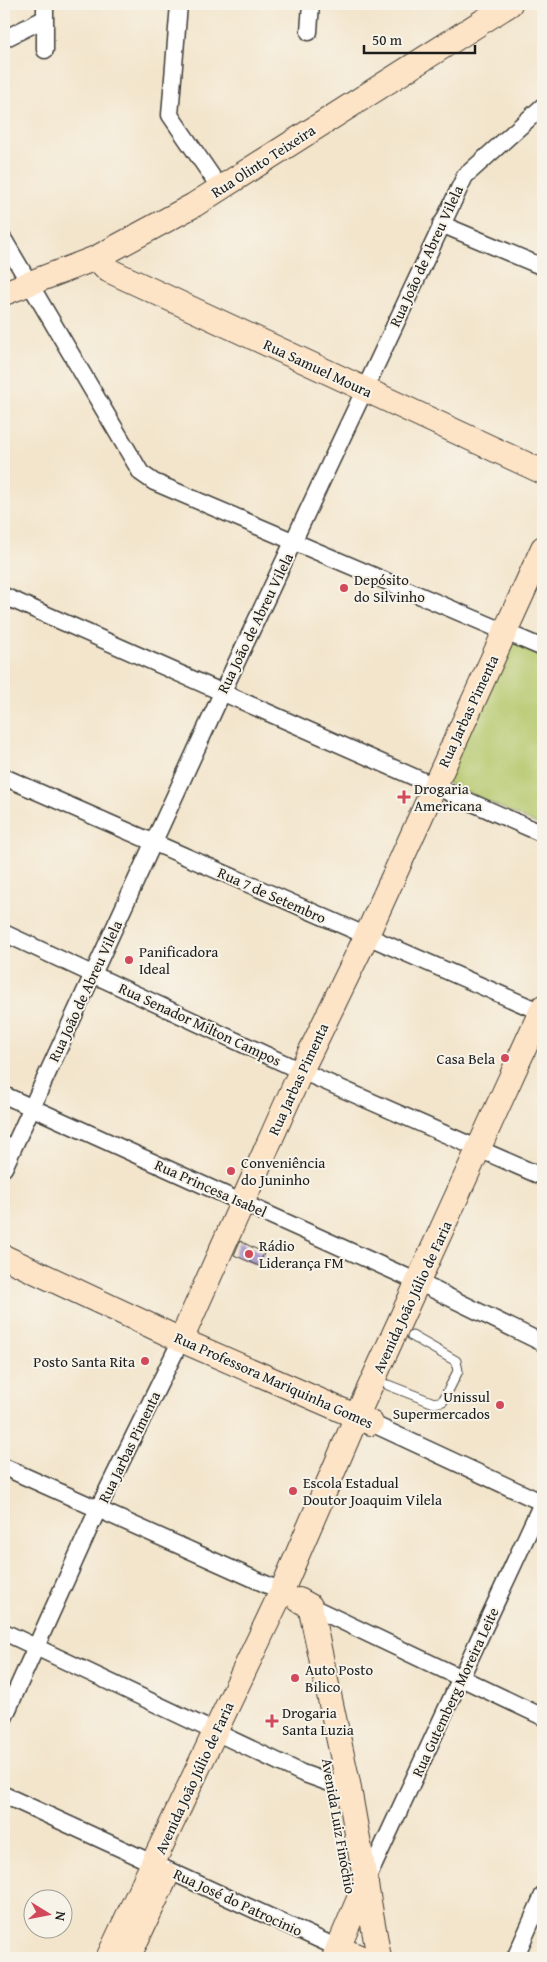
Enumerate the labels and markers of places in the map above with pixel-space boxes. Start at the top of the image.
place label: Depósito do Silvinho [354,569,425,607]
marker: Depósito do Silvinho [338,582,350,594]
place label: Drogaria Americana [414,778,482,816]
marker: Drogaria Americana [398,791,410,803]
place label: Panificadora Ideal [139,941,218,979]
marker: Panificadora Ideal [123,954,135,966]
place label: Casa Bela [437,1048,495,1069]
marker: Casa Bela [499,1052,511,1064]
place label: Conveniência do Juninho [241,1152,325,1190]
marker: Conveniência do Juninho [225,1165,237,1177]
place label: Rádio Liderança FM [259,1235,344,1273]
marker: Rádio Liderança FM [243,1248,255,1260]
place label: Posto Santa Rita [33,1351,135,1372]
marker: Posto Santa Rita [139,1355,151,1367]
place label: Unissul Supermercados [393,1386,490,1424]
marker: Unissul Supermercados [494,1399,506,1411]
place label: Escola Estadual Doutor Joaquim Vilela [303,1472,442,1510]
marker: Escola Estadual Doutor Joaquim Vilela [287,1485,299,1497]
place label: Auto Posto Bilico [305,1659,373,1697]
marker: Auto Posto Bilico [289,1672,301,1684]
place label: Drogaria Santa Luzia [282,1702,354,1740]
marker: Drogaria Santa Luzia [266,1715,278,1727]

